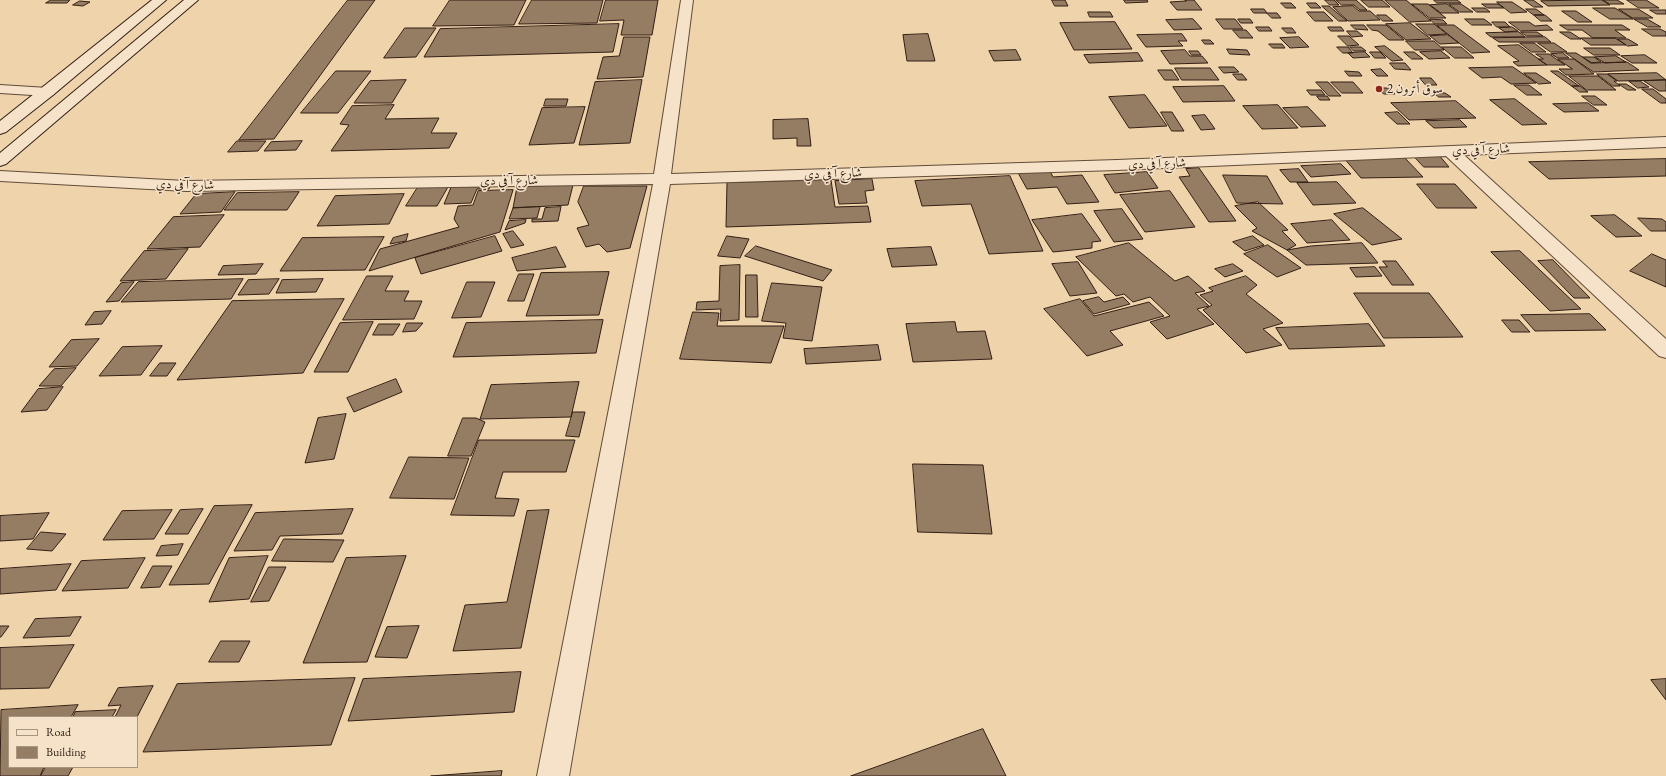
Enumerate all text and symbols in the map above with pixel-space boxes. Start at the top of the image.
place label: سوق أترون 2 [1387,81,1443,97]
marker: سوق أترون 2 [1374,84,1384,94]
street label: شارع آ في دي [1452,141,1510,159]
street label: شارع آ في دي [1128,155,1186,173]
street label: شارع آ في دي [804,165,862,183]
street label: شارع آ في دي [480,173,538,189]
street label: شارع آ في دي [156,177,214,193]
legend [8,716,138,768]
text: Road [46,724,71,740]
text: Building [46,744,86,760]

